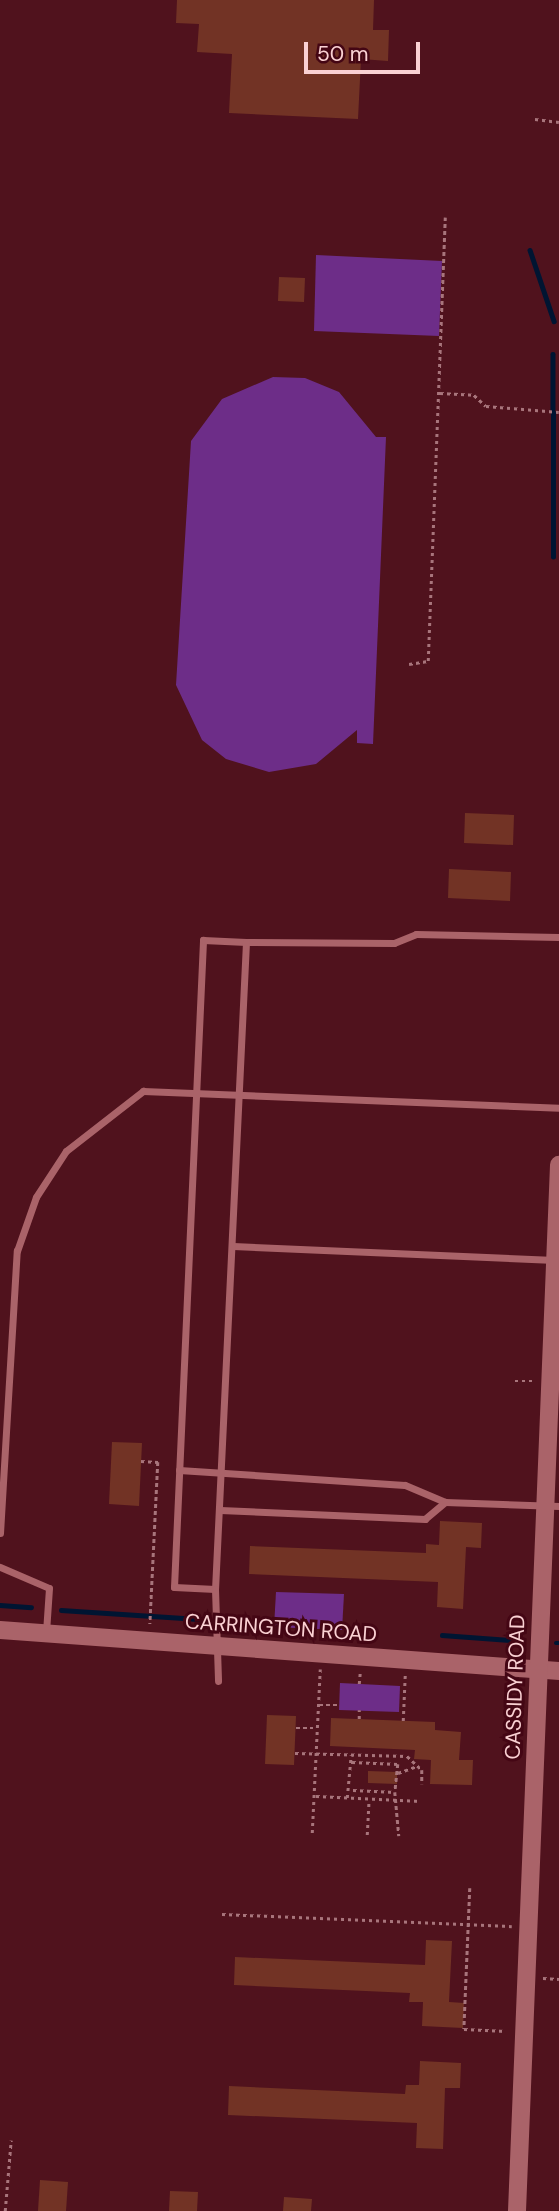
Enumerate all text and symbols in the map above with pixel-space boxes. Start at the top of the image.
scale bar [307,28,422,72]
text: 50 m [317,40,368,68]
street label: CARRINGTON ROAD [184,1609,378,1647]
street label: CASSIDY ROAD [500,1614,530,1760]

